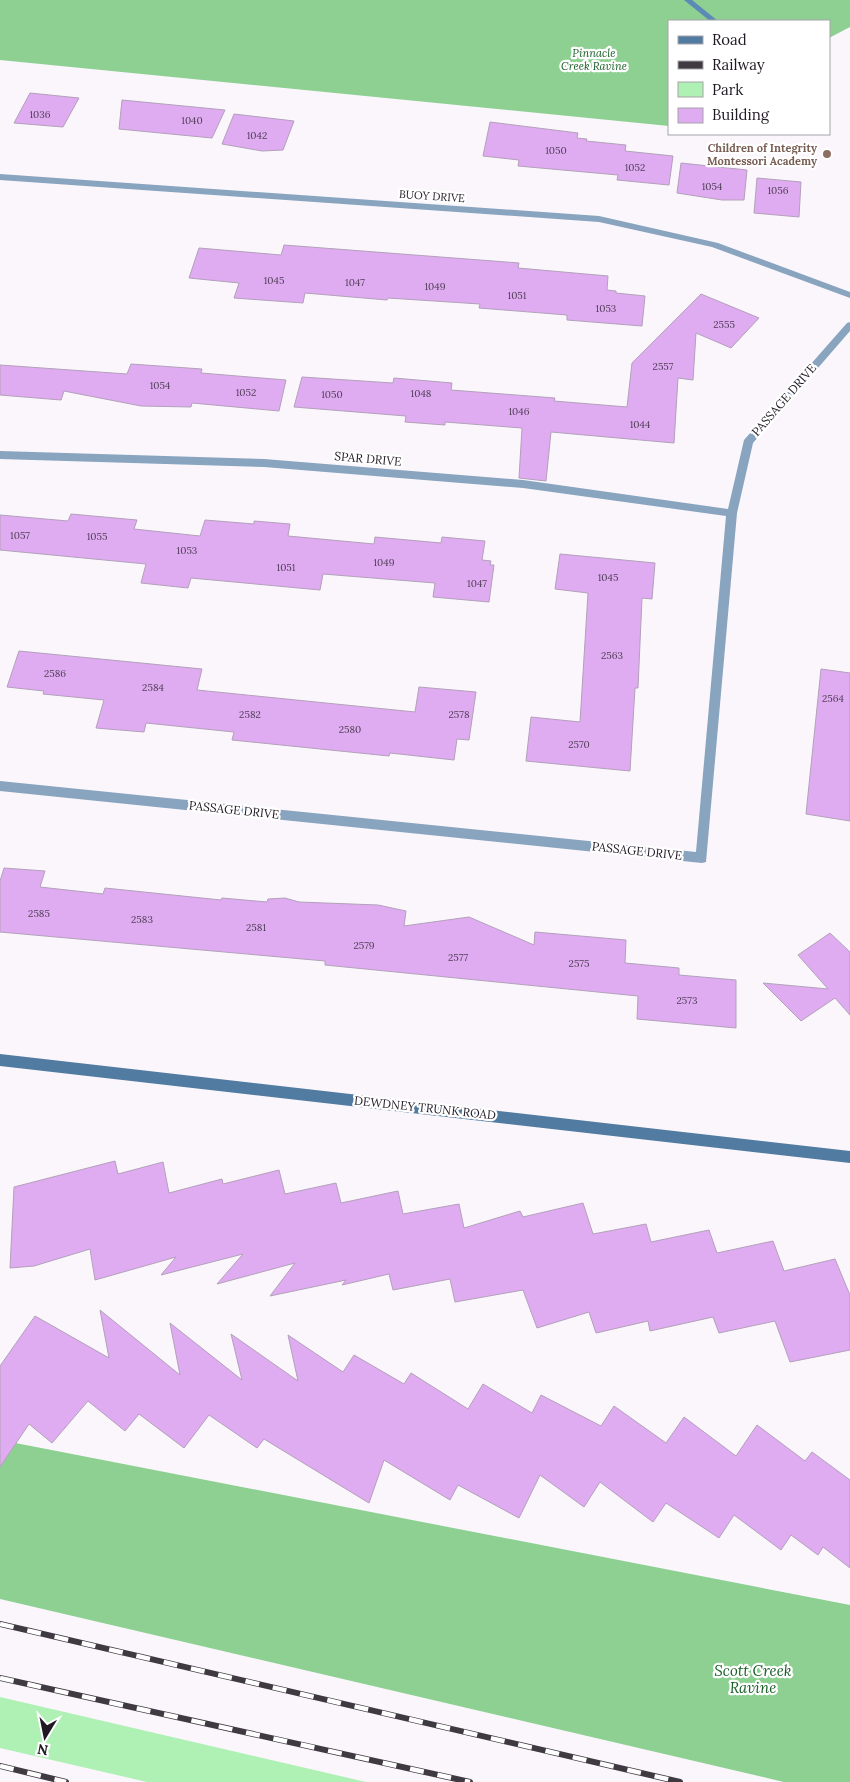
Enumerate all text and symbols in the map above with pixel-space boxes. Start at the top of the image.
legend [668,20,830,135]
text: Road [712,30,747,49]
park label: Pinnacle Creek Ravine [561,46,627,73]
text: Railway [712,55,765,74]
text: Park [712,80,743,99]
text: Building [712,105,770,124]
house number: 1036 [29,108,51,121]
house number: 1040 [181,114,203,127]
house number: 1042 [247,129,267,142]
place label: Children of Integrity Montessori Academy [707,141,818,168]
house number: 1050 [545,144,567,157]
marker: Children of Integrity Montessori Academy [821,148,833,160]
house number: 1052 [625,161,645,174]
house number: 1054 [702,180,723,193]
house number: 1056 [767,184,789,197]
street label: BUOY DRIVE [399,187,466,205]
house number: 1045 [264,274,284,287]
house number: 1047 [345,276,365,289]
house number: 1049 [424,280,446,293]
house number: 1051 [508,289,527,302]
house number: 1053 [596,302,617,315]
house number: 2555 [713,318,735,331]
house number: 2557 [653,360,674,373]
street label: PASSAGE DRIVE [748,360,819,439]
house number: 1054 [150,379,171,392]
house number: 1052 [236,386,256,399]
house number: 1048 [411,387,432,400]
house number: 1050 [321,388,343,401]
house number: 1046 [508,405,530,418]
house number: 1044 [630,418,651,431]
street label: SPAR DRIVE [334,448,402,469]
house number: 1057 [10,529,30,542]
house number: 1055 [87,530,107,543]
house number: 1053 [177,544,198,557]
house number: 1049 [373,556,395,569]
house number: 1051 [277,561,296,574]
house number: 1045 [598,571,618,584]
house number: 1047 [467,577,487,590]
house number: 2563 [601,649,624,662]
house number: 2586 [44,667,66,680]
house number: 2584 [142,681,165,694]
house number: 2564 [822,692,845,705]
house number: 2582 [239,708,261,721]
house number: 2578 [448,708,470,721]
house number: 2580 [339,723,361,736]
house number: 2570 [568,738,590,751]
street label: PASSAGE DRIVE [188,797,280,822]
street label: PASSAGE DRIVE [591,838,683,863]
house number: 2585 [28,907,50,920]
house number: 2583 [131,913,153,926]
house number: 2581 [246,921,266,934]
house number: 2579 [353,939,375,952]
house number: 2577 [448,951,468,964]
house number: 2575 [569,957,589,970]
house number: 2573 [677,994,698,1007]
street label: DEWDNEY TRUNK ROAD [353,1093,497,1122]
park label: Scott Creek Ravine [714,1661,792,1697]
north arrow [20,1712,70,1762]
text: N [36,1740,50,1760]

